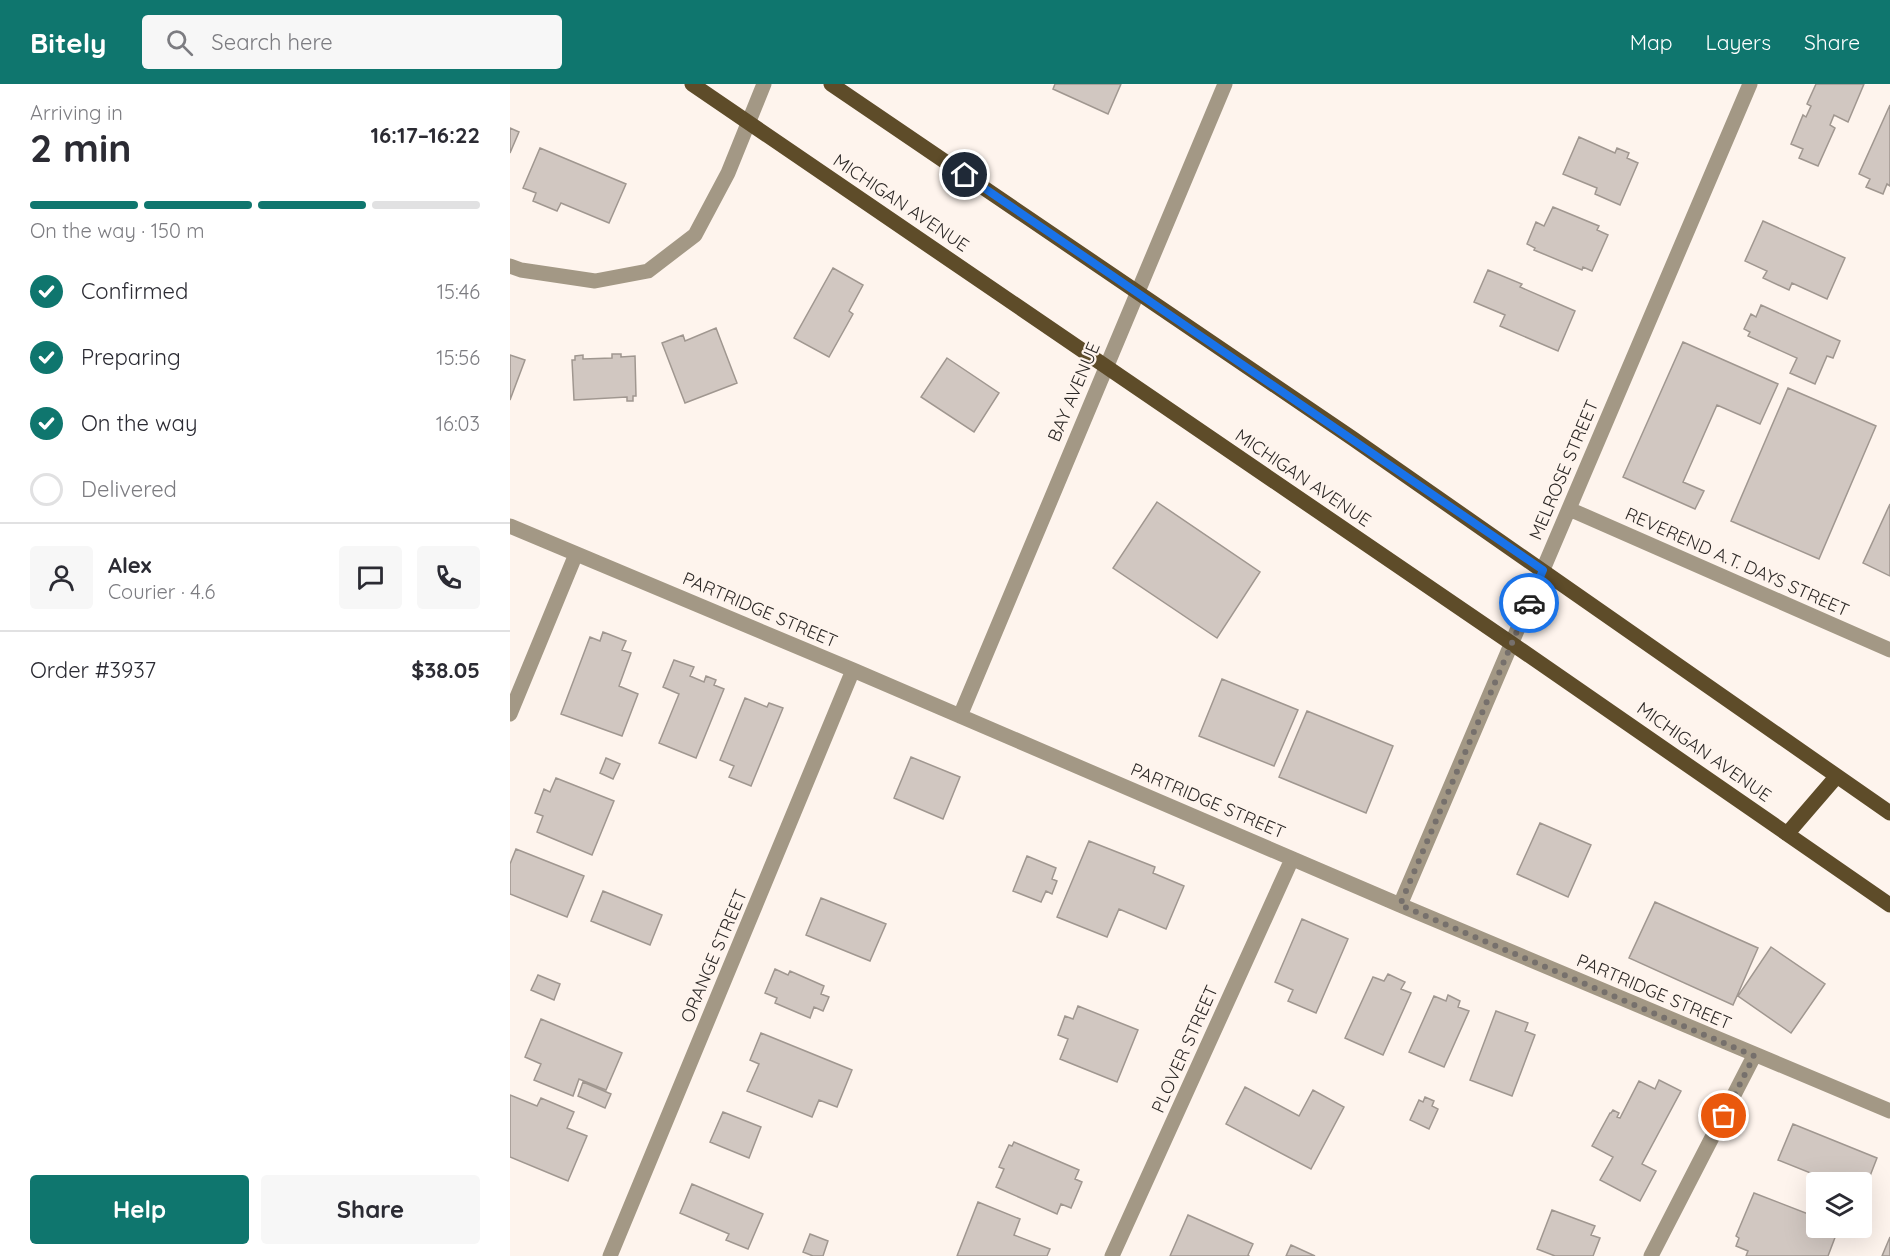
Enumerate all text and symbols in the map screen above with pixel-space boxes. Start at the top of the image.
search box [142,15,562,69]
text: Bitely [30,25,106,60]
icon: search [163,26,196,59]
text: Search here [211,28,333,56]
text: Map [1630,29,1673,55]
text: Layers [1706,29,1771,55]
text: Share [1804,29,1860,55]
text: Arriving in [30,100,123,125]
text: 16:17–16:22 [370,121,480,149]
text: 2 min [30,123,132,172]
street label: MICHIGAN AVENUE [829,149,974,257]
pin [939,149,990,200]
icon: home [948,158,981,191]
text: On the way · 150 m [30,218,205,243]
icon: check [30,275,63,308]
text: Confirmed [81,277,188,305]
text: 15:46 [437,279,480,304]
street label: BAY AVENUE [1042,339,1105,445]
icon: check [30,341,63,374]
text: Preparing [81,343,181,371]
text: 15:56 [436,345,480,370]
street label: MELROSE STREET [1524,396,1603,543]
icon: check [30,407,63,440]
text: On the way [81,409,197,437]
text: 16:03 [436,411,480,436]
street label: MICHIGAN AVENUE [1231,424,1376,532]
text: Delivered [81,475,177,503]
street label: REVEREND A.T. DAYS STREET [1622,502,1853,621]
button: person [30,546,93,609]
button: chat [339,546,402,609]
button: phone [417,546,480,609]
text: Alex [108,551,151,579]
street label: PARTRIDGE STREET [679,567,841,653]
courier [1499,573,1559,633]
text: Courier · 4.6 [108,579,215,604]
icon: car [1513,587,1546,620]
text: Order #3937 [30,656,156,684]
text: $38.05 [411,656,480,684]
street label: MICHIGAN AVENUE [1633,697,1776,807]
street label: PARTRIDGE STREET [1127,758,1289,844]
street label: ORANGE STREET [675,886,752,1026]
street label: PARTRIDGE STREET [1573,949,1735,1035]
street label: PLOVER STREET [1146,981,1223,1116]
pin [1698,1090,1749,1141]
icon: bag [1707,1099,1740,1132]
map controls [1806,1172,1872,1238]
button: layers [1806,1172,1872,1238]
button: Help [30,1175,249,1244]
button: Share [261,1175,480,1244]

